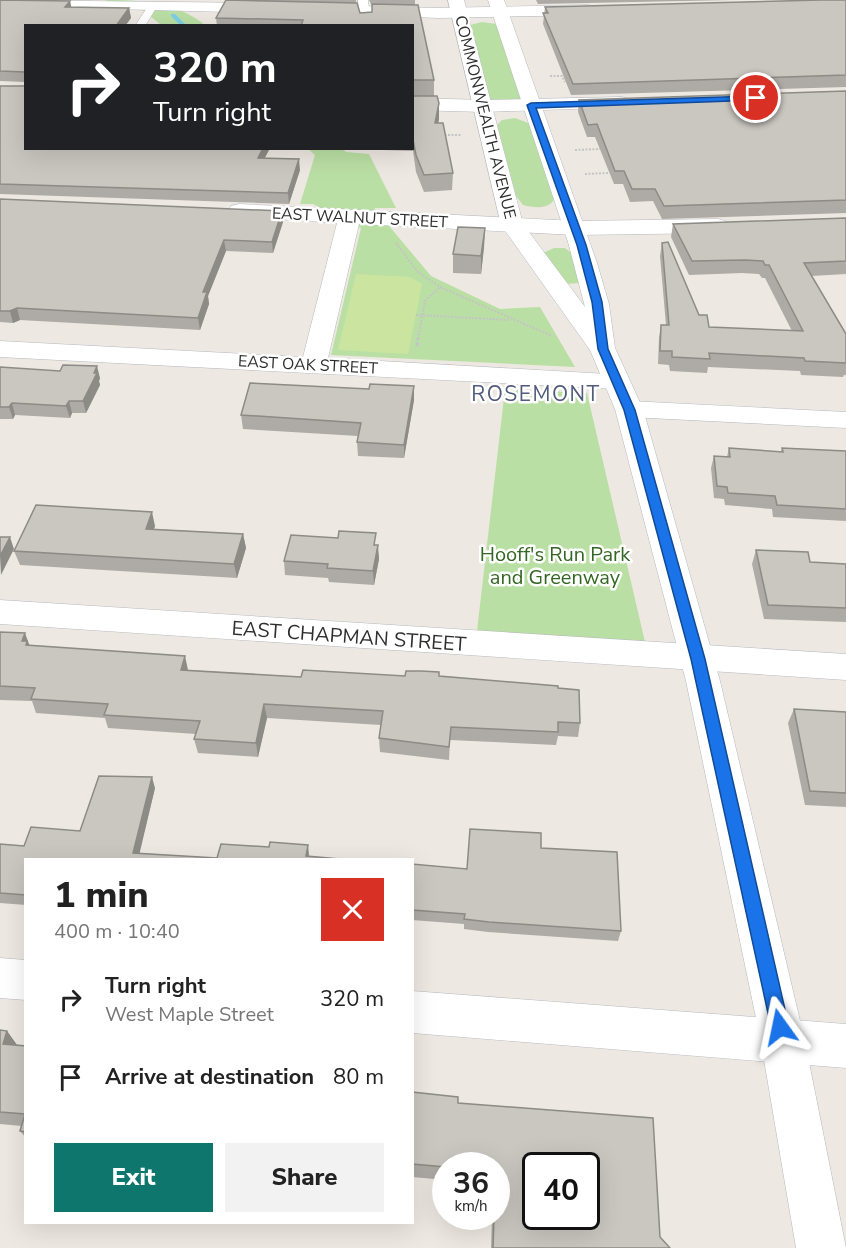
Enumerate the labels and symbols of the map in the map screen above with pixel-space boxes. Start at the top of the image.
street label: COMMONWEALTH AVENUE [449,13,521,221]
pin [730,72,781,123]
street label: EAST WALNUT STREET [271,202,449,234]
street label: EAST OAK STREET [238,350,379,380]
district label: ROSEMONT [471,380,601,408]
park label: Hooff's Run Park and Greenway [480,541,631,591]
street label: EAST CHAPMAN STREET [231,615,467,658]
position arrow [748,995,812,1059]
speed limit sign: 40 [522,1152,600,1230]

